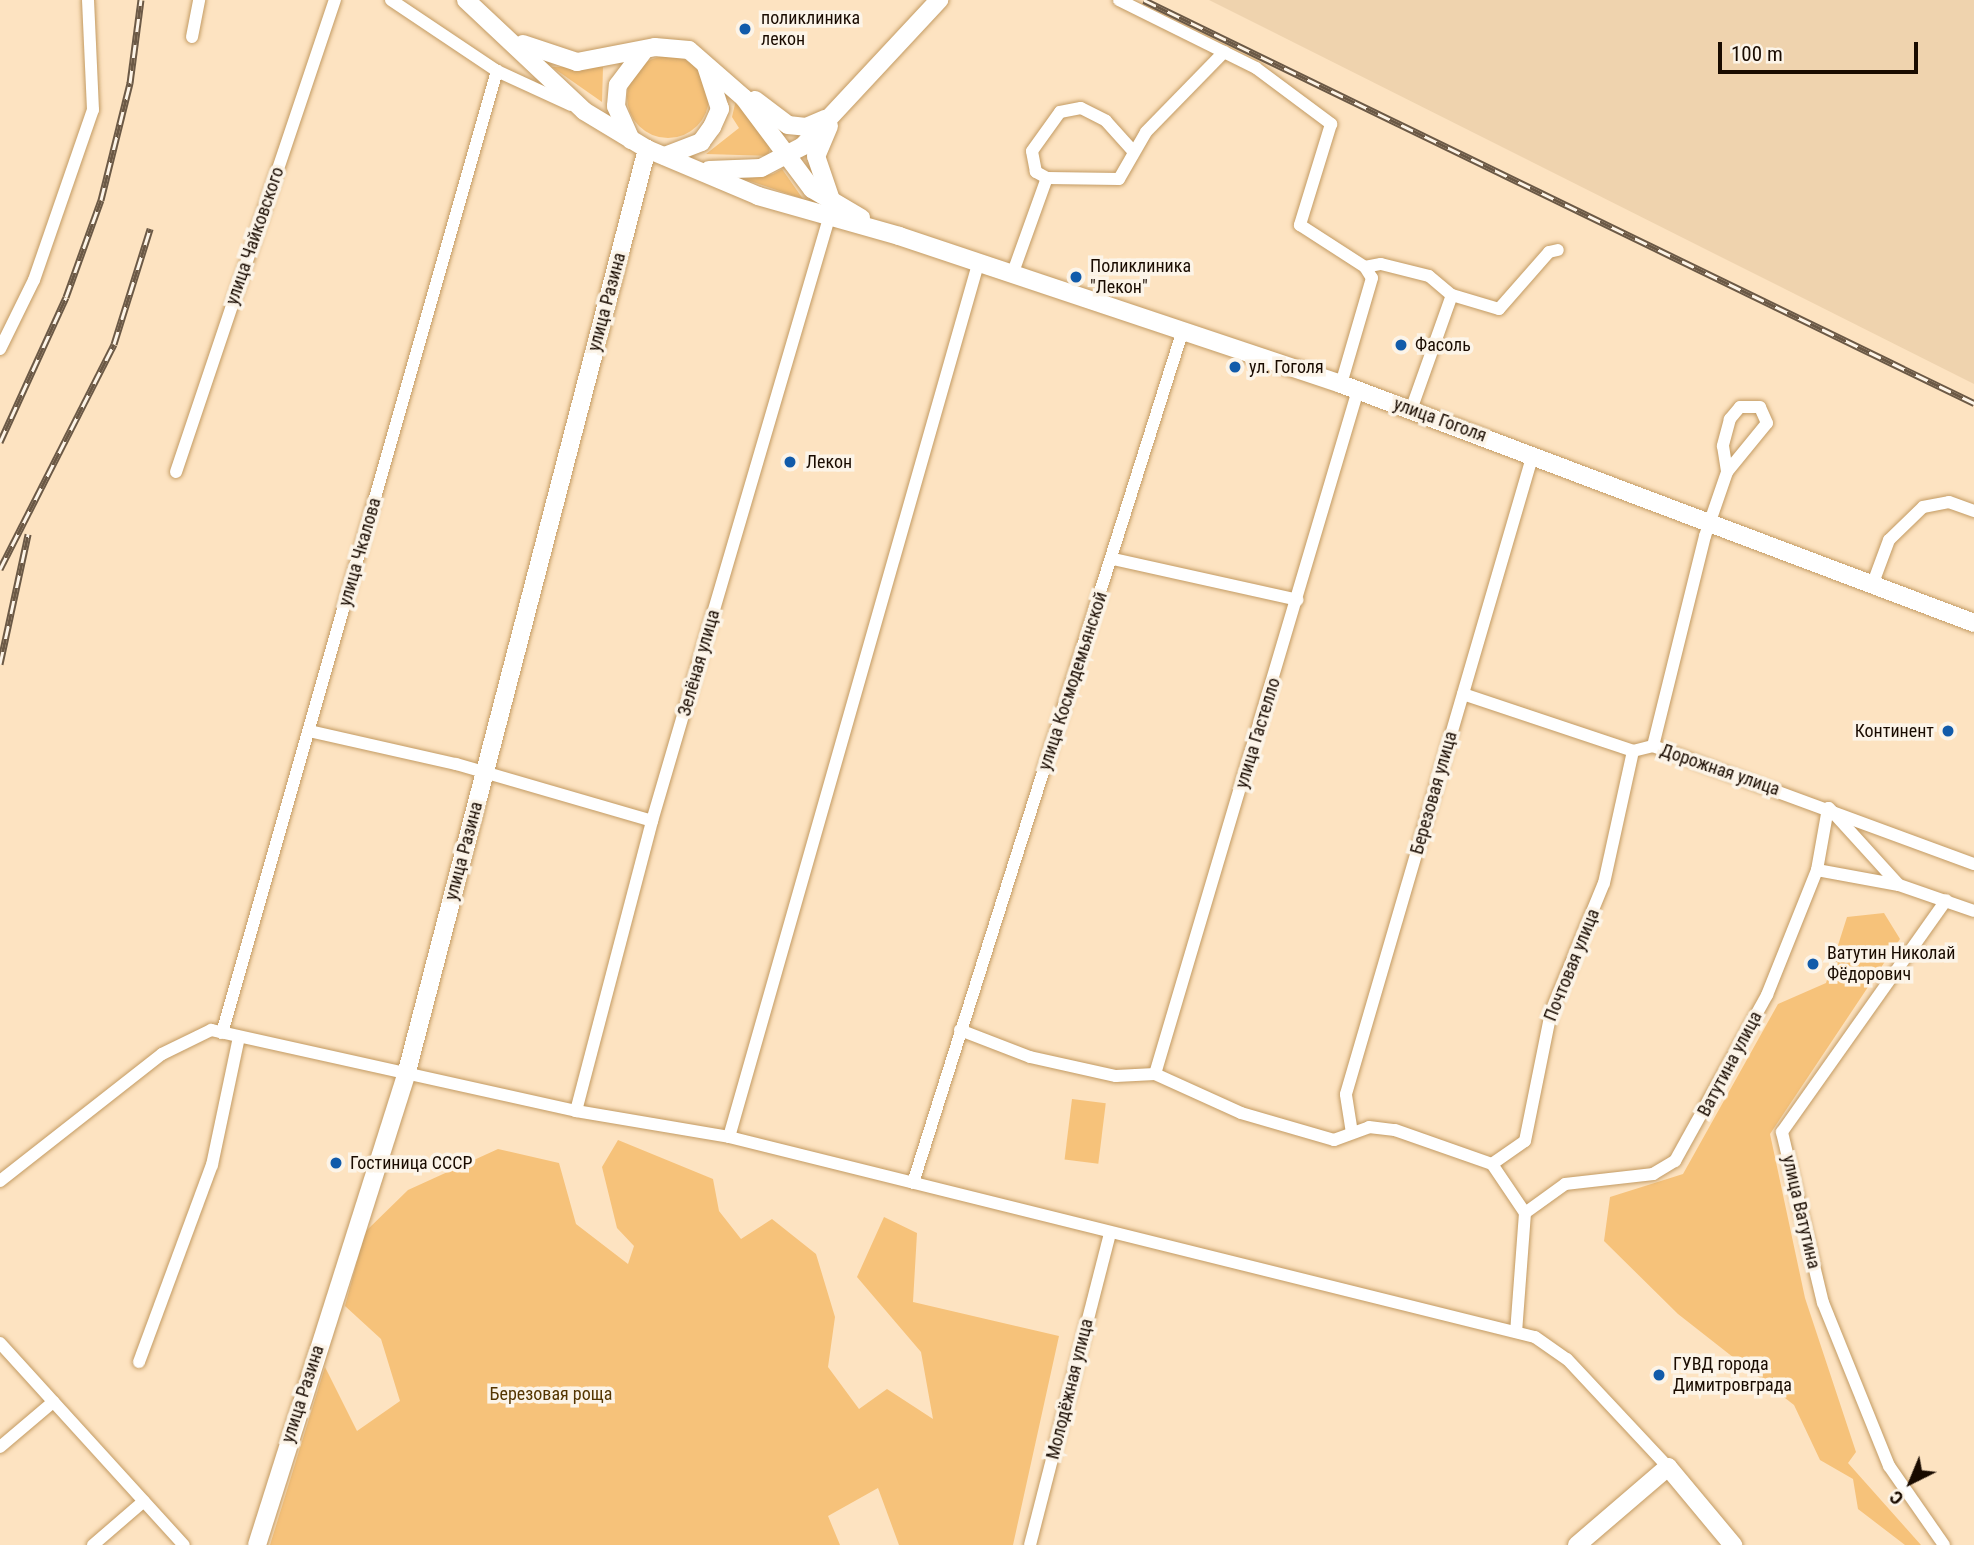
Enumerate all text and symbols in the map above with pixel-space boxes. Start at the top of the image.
place label: поликлиника лекон [761,8,860,50]
marker: поликлиника лекон [735,19,755,39]
scale bar [1722,28,1922,72]
text: 100 m [1731,42,1783,66]
street label: улица Чайковского [221,164,289,308]
street label: улица Разина [583,250,631,354]
place label: Поликлиника "Лекон" [1090,256,1191,298]
marker: Поликлиника "Лекон" [1068,269,1084,285]
place label: Фасоль [1415,334,1471,356]
marker: Фасоль [1393,337,1409,353]
place label: ул. Гоголя [1249,356,1324,378]
marker: ул. Гоголя [1227,359,1243,375]
street label: улица Гоголя [1391,393,1489,447]
place label: Лекон [806,451,852,473]
marker: Лекон [780,452,800,472]
street label: улица Чкалова [334,495,386,609]
street label: улица Космодемьянской [1034,589,1112,773]
street label: Зелёная улица [674,607,724,719]
street label: улица Гастелло [1231,675,1285,791]
place label: Континент [1855,720,1934,742]
marker: Континент [1940,723,1956,739]
street label: Березовая улица [1406,729,1462,857]
street label: Дорожная улица [1658,739,1782,801]
street label: улица Разина [440,799,488,903]
street label: Почтовая улица [1540,906,1604,1024]
place label: Ватутин Николай Фёдорович [1827,943,1955,986]
marker: Ватутин Николай Фёдорович [1805,956,1821,972]
street label: Ватутина улица [1693,1008,1767,1120]
place label: Гостиница СССР [350,1152,472,1174]
street label: улица Ватутина [1777,1153,1825,1271]
marker: Гостиница СССР [328,1155,344,1171]
street label: Молодёжная улица [1042,1316,1098,1462]
street label: улица Разина [277,1343,329,1445]
place label: ГУВД города Димитровграда [1673,1354,1792,1396]
marker: ГУВД города Димитровграда [1651,1367,1667,1383]
park label: Березовая роща [490,1383,612,1405]
north arrow [1876,1447,1946,1517]
text: С [1885,1486,1908,1510]

